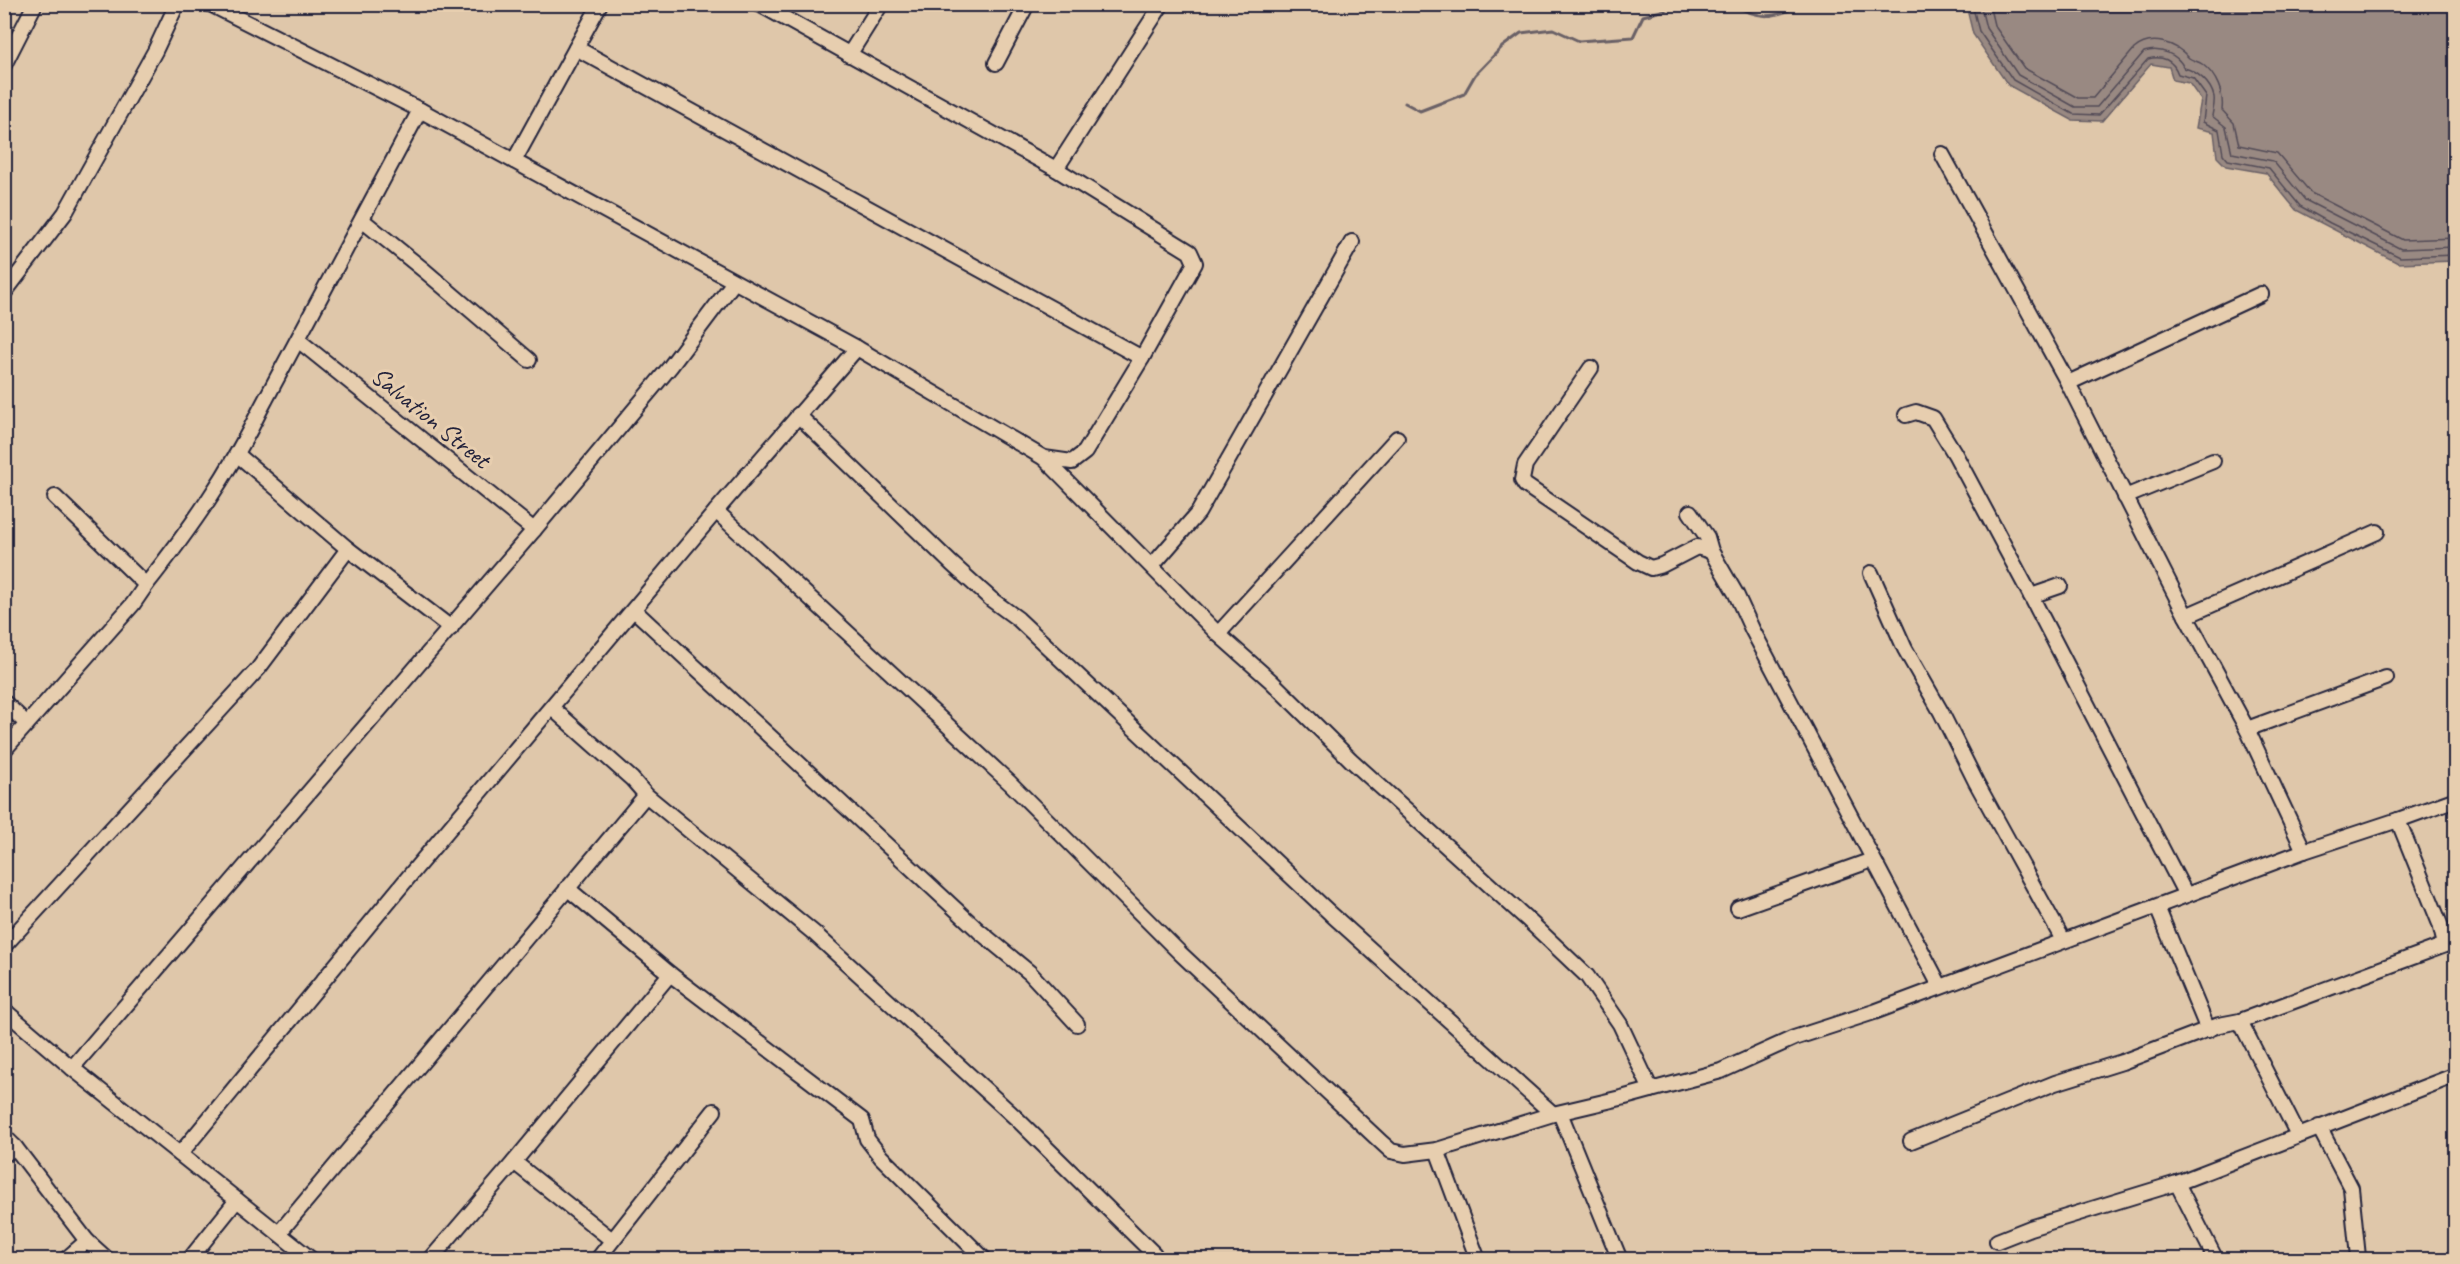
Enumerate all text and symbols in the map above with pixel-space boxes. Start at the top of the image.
street label: Salvation Street [364,359,499,477]

